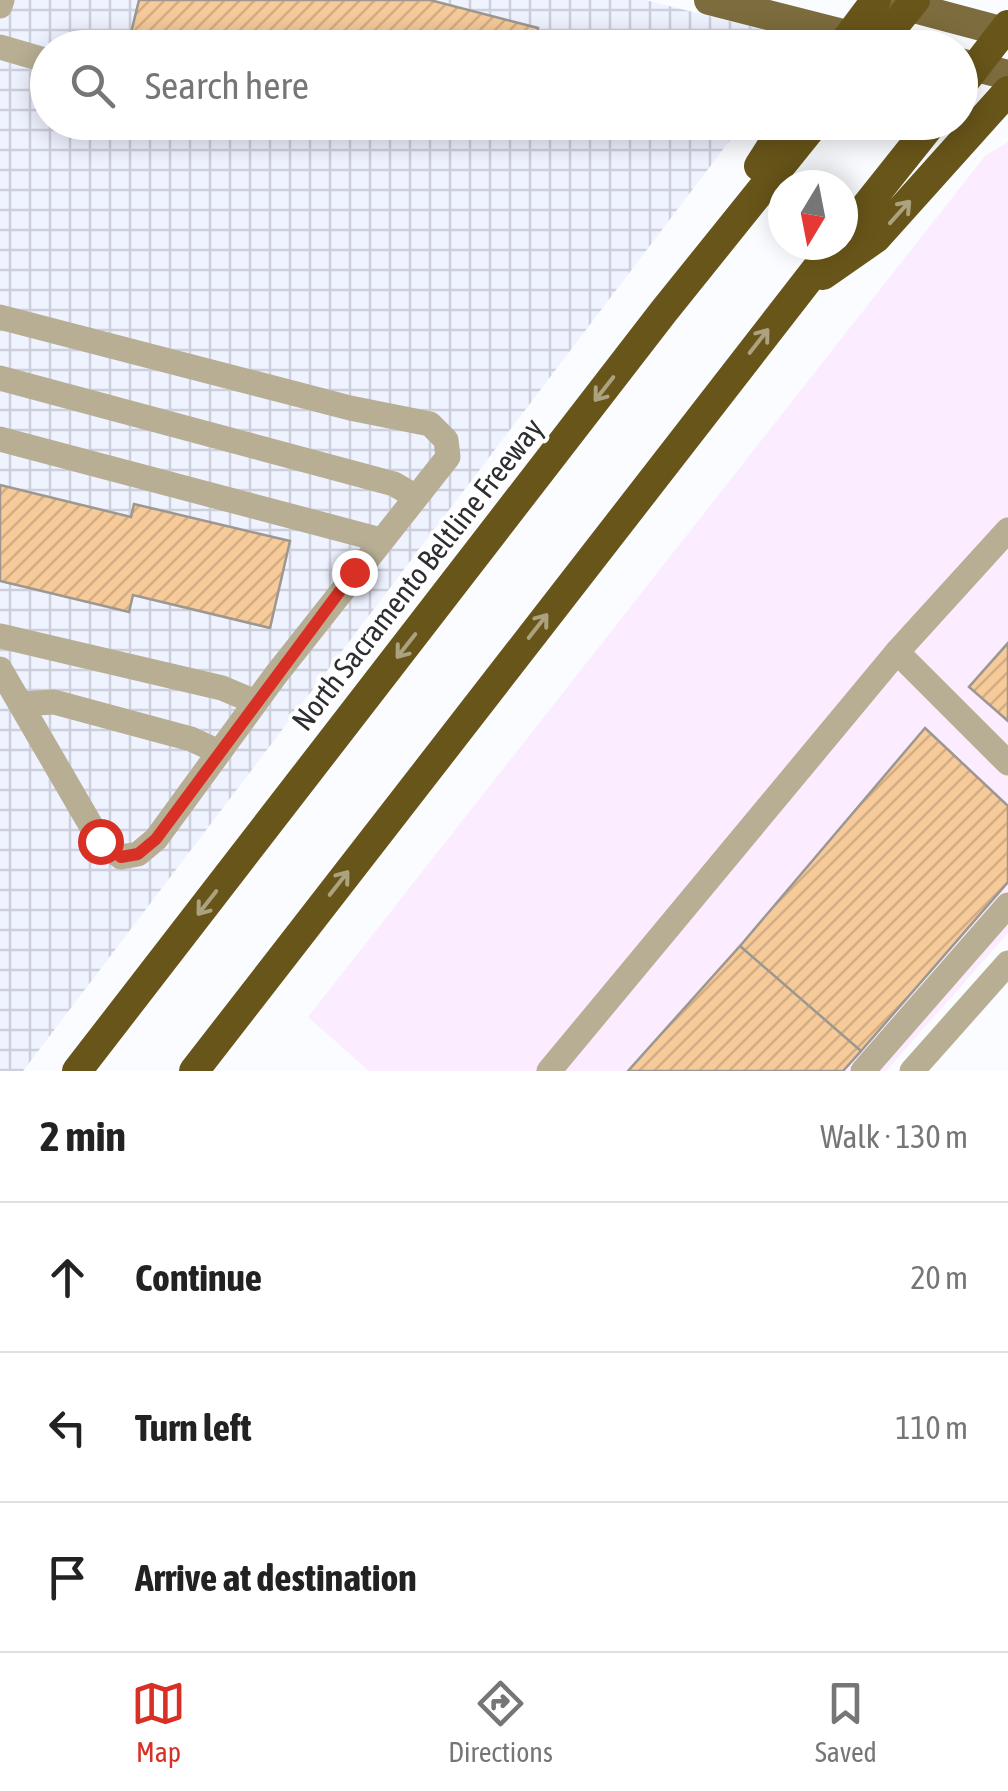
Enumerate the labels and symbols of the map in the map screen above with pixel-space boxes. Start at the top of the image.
north arrow [768,170,858,260]
one-way arrow [888,200,911,225]
one-way arrow [748,328,769,355]
one-way arrow [594,375,616,401]
street label: North Sacramento Beltline Freeway [285,411,549,737]
route end [332,550,378,596]
one-way arrow [527,613,548,640]
one-way arrow [395,632,416,659]
route start [78,819,124,865]
one-way arrow [328,870,349,897]
one-way arrow [197,889,218,916]

